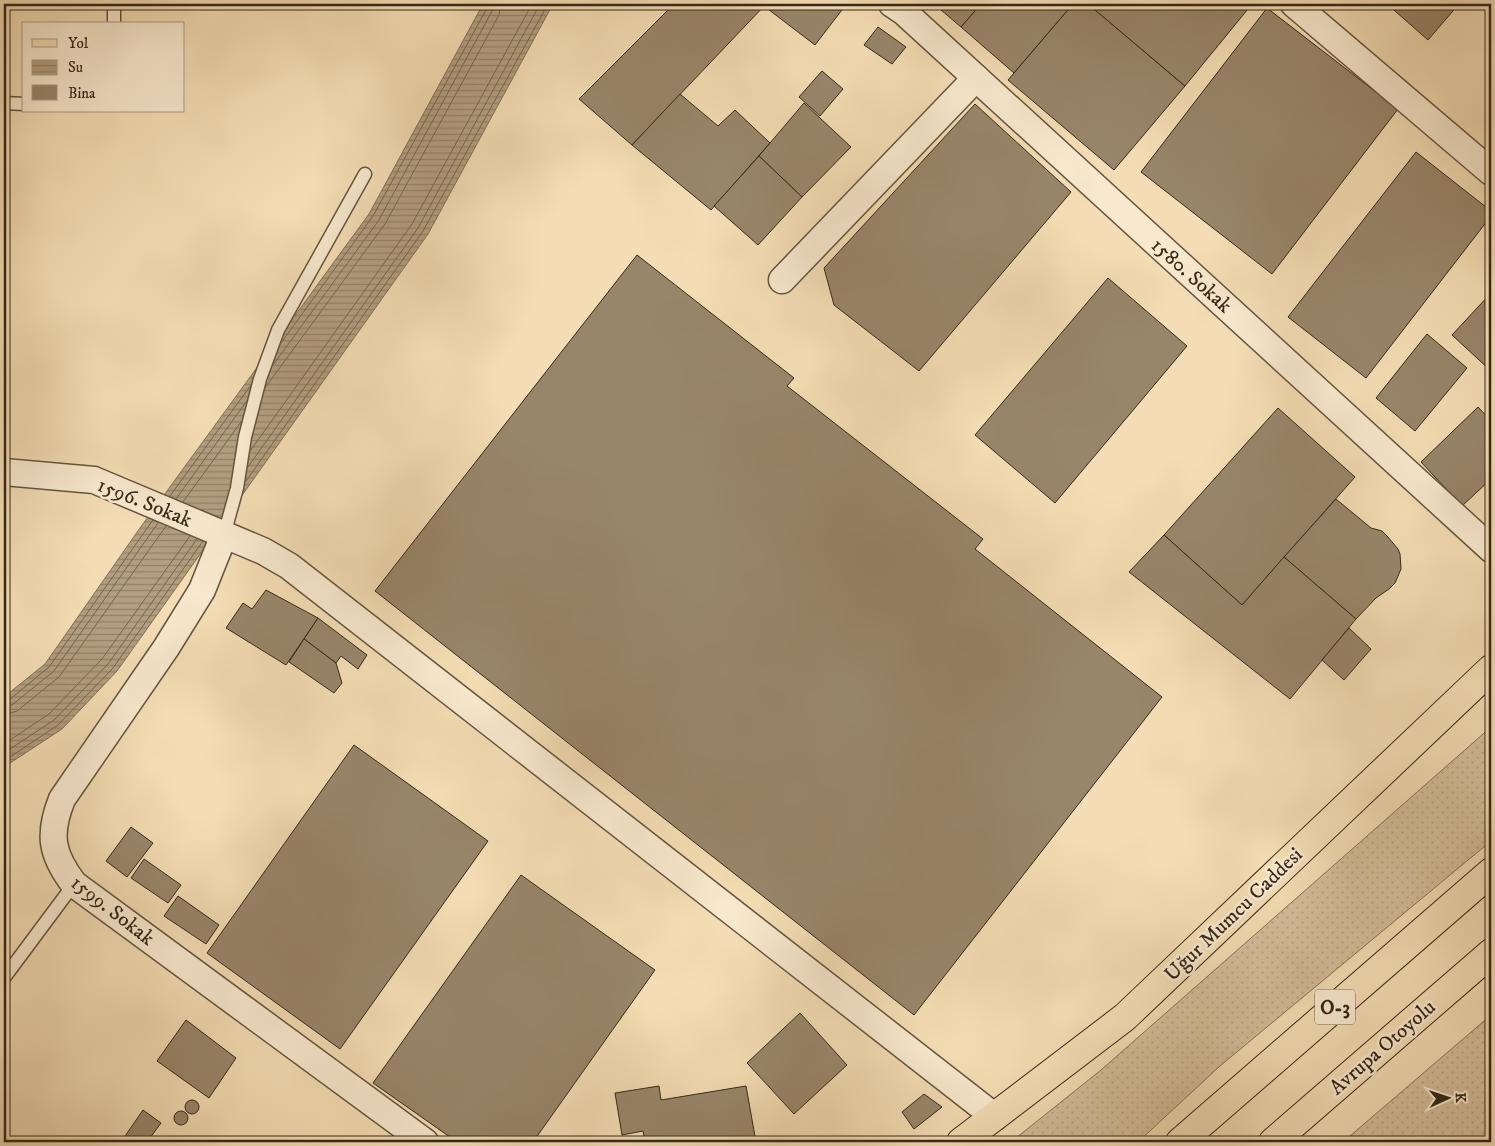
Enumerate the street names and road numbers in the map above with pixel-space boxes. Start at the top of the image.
street label: 1580. Sokak [1145,233,1238,319]
street label: 1596. Sokak [93,472,196,534]
street label: Uğur Mumcu Caddesi [1159,842,1308,987]
street label: 1599. Sokak [65,870,160,952]
road number: O-3 [1315,990,1355,1024]
street label: Avrupa Otoyolu [1324,995,1441,1101]

